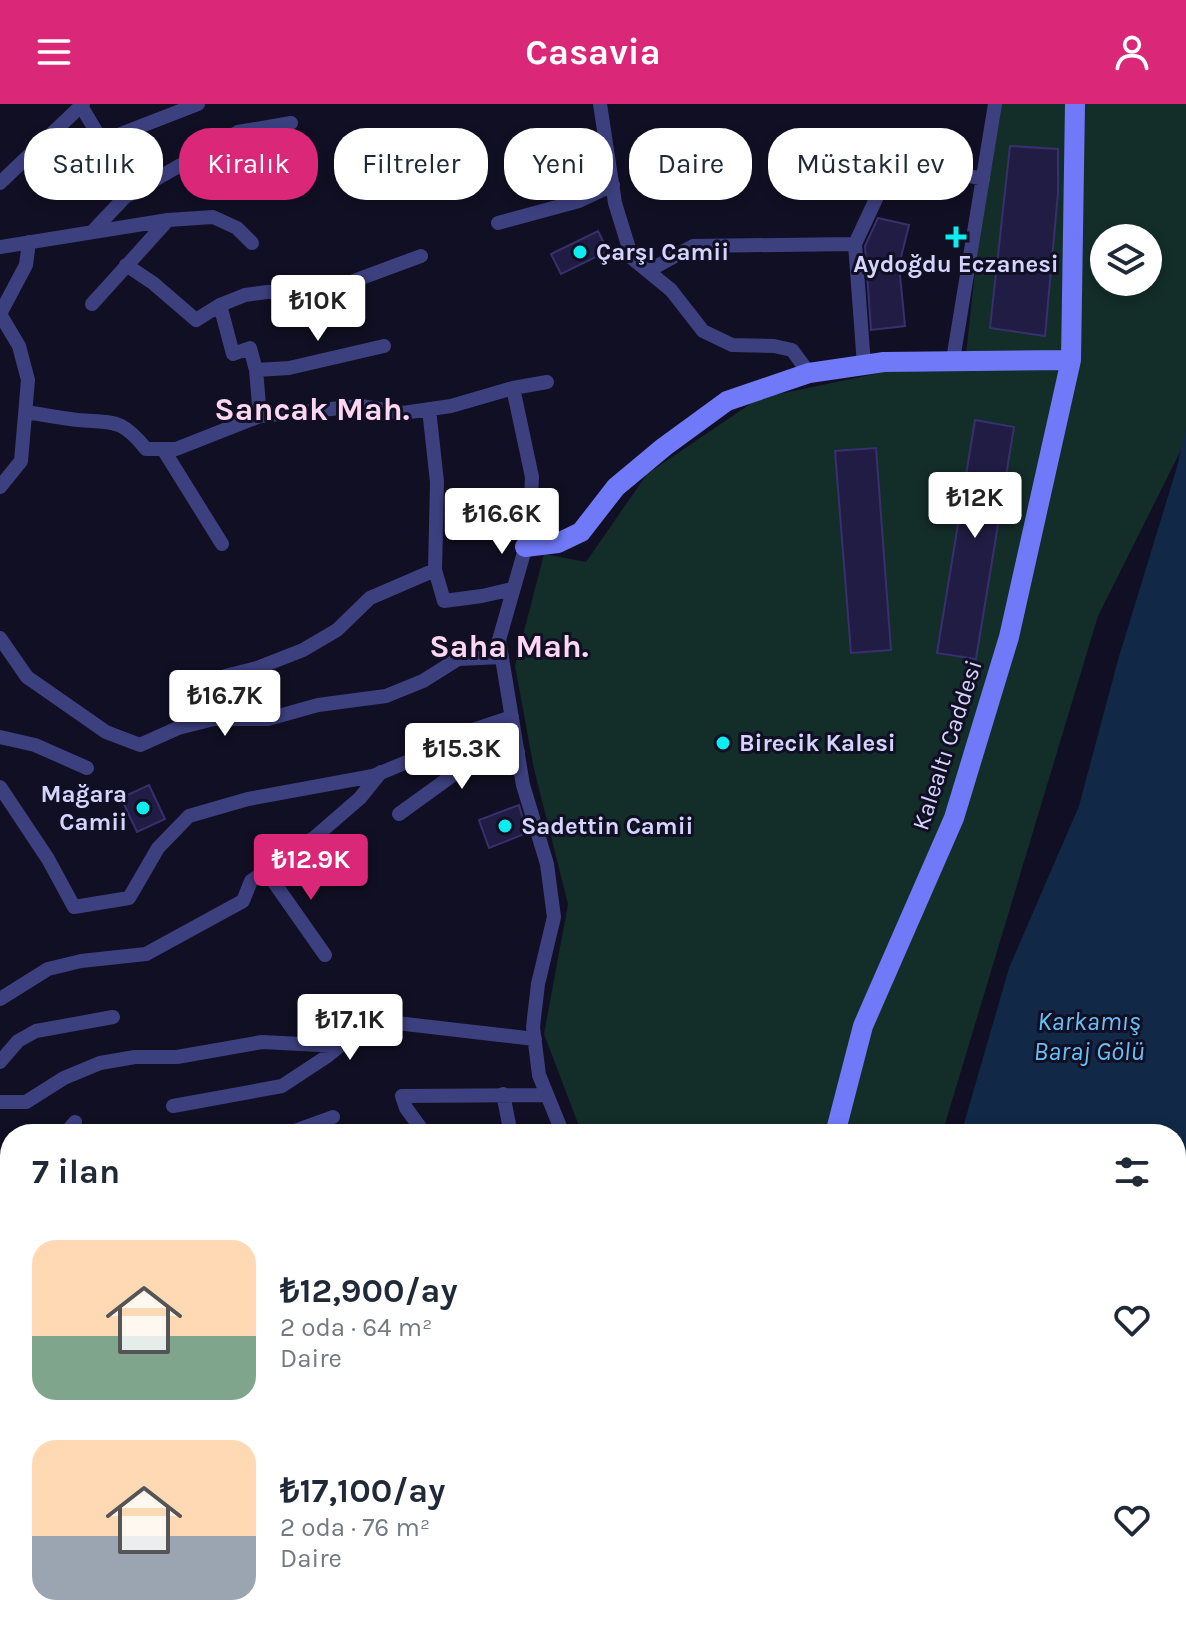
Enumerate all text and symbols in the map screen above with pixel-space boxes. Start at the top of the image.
icon: menu [32,30,76,74]
icon: person [1110,30,1154,74]
text: Casavia [525,31,661,73]
chip: Satılık [24,128,163,200]
chip: Kiralık [179,128,318,200]
chip: Filtreler [334,128,488,200]
chip: Yeni [504,128,613,200]
chip: Daire [629,128,752,200]
chip: Müstakil ev [768,128,973,200]
map controls [1090,224,1162,296]
button: layers [1090,224,1162,296]
marker: Aydoğdu Eczanesi [947,228,965,246]
place label: Çarşı Camii [596,238,729,266]
marker: Çarşı Camii [571,243,589,261]
place label: Aydoğdu Eczanesi [853,250,1059,278]
pin: ₺10K [271,275,365,343]
text: ₺10K [289,285,347,316]
district label: Sancak Mah. [214,391,410,428]
pin: ₺12K [928,472,1022,540]
text: ₺12K [947,482,1003,513]
pin: ₺16.6K [437,488,567,556]
text: ₺16.6K [463,498,541,529]
district label: Saha Mah. [429,628,589,665]
street label: Kalealtı Caddesi [906,656,988,834]
pin: ₺16.7K [160,670,290,738]
text: ₺16.7K [187,680,263,711]
pin: ₺15.3K [397,723,527,791]
place label: Birecik Kalesi [739,729,896,757]
text: ₺15.3K [423,733,501,764]
marker: Birecik Kalesi [714,734,732,752]
place label: Mağara Camii [41,780,127,836]
marker: Mağara Camii [134,799,152,817]
place label: Sadettin Camii [521,812,693,840]
marker: Sadettin Camii [496,817,514,835]
pin: ₺12.9K [246,834,376,902]
text: ₺12.9K [272,844,350,875]
pin: ₺17.1K [285,994,415,1062]
text: ₺17.1K [316,1004,384,1035]
water label: Karkamış Baraj Gölü [1033,1006,1145,1067]
icon: filters [1110,1150,1154,1194]
text: 7 ilan [32,1152,120,1192]
text: ₺12,900/ay [280,1271,458,1311]
icon: home [96,1272,192,1368]
icon: heart [1110,1298,1154,1342]
text: 2 oda · 64 m² [280,1312,433,1343]
text: Daire [280,1343,342,1374]
text: ₺17,100/ay [280,1471,445,1511]
icon: home [96,1472,192,1568]
icon: heart [1110,1498,1154,1542]
text: 2 oda · 76 m² [280,1512,430,1543]
text: Daire [280,1543,342,1574]

